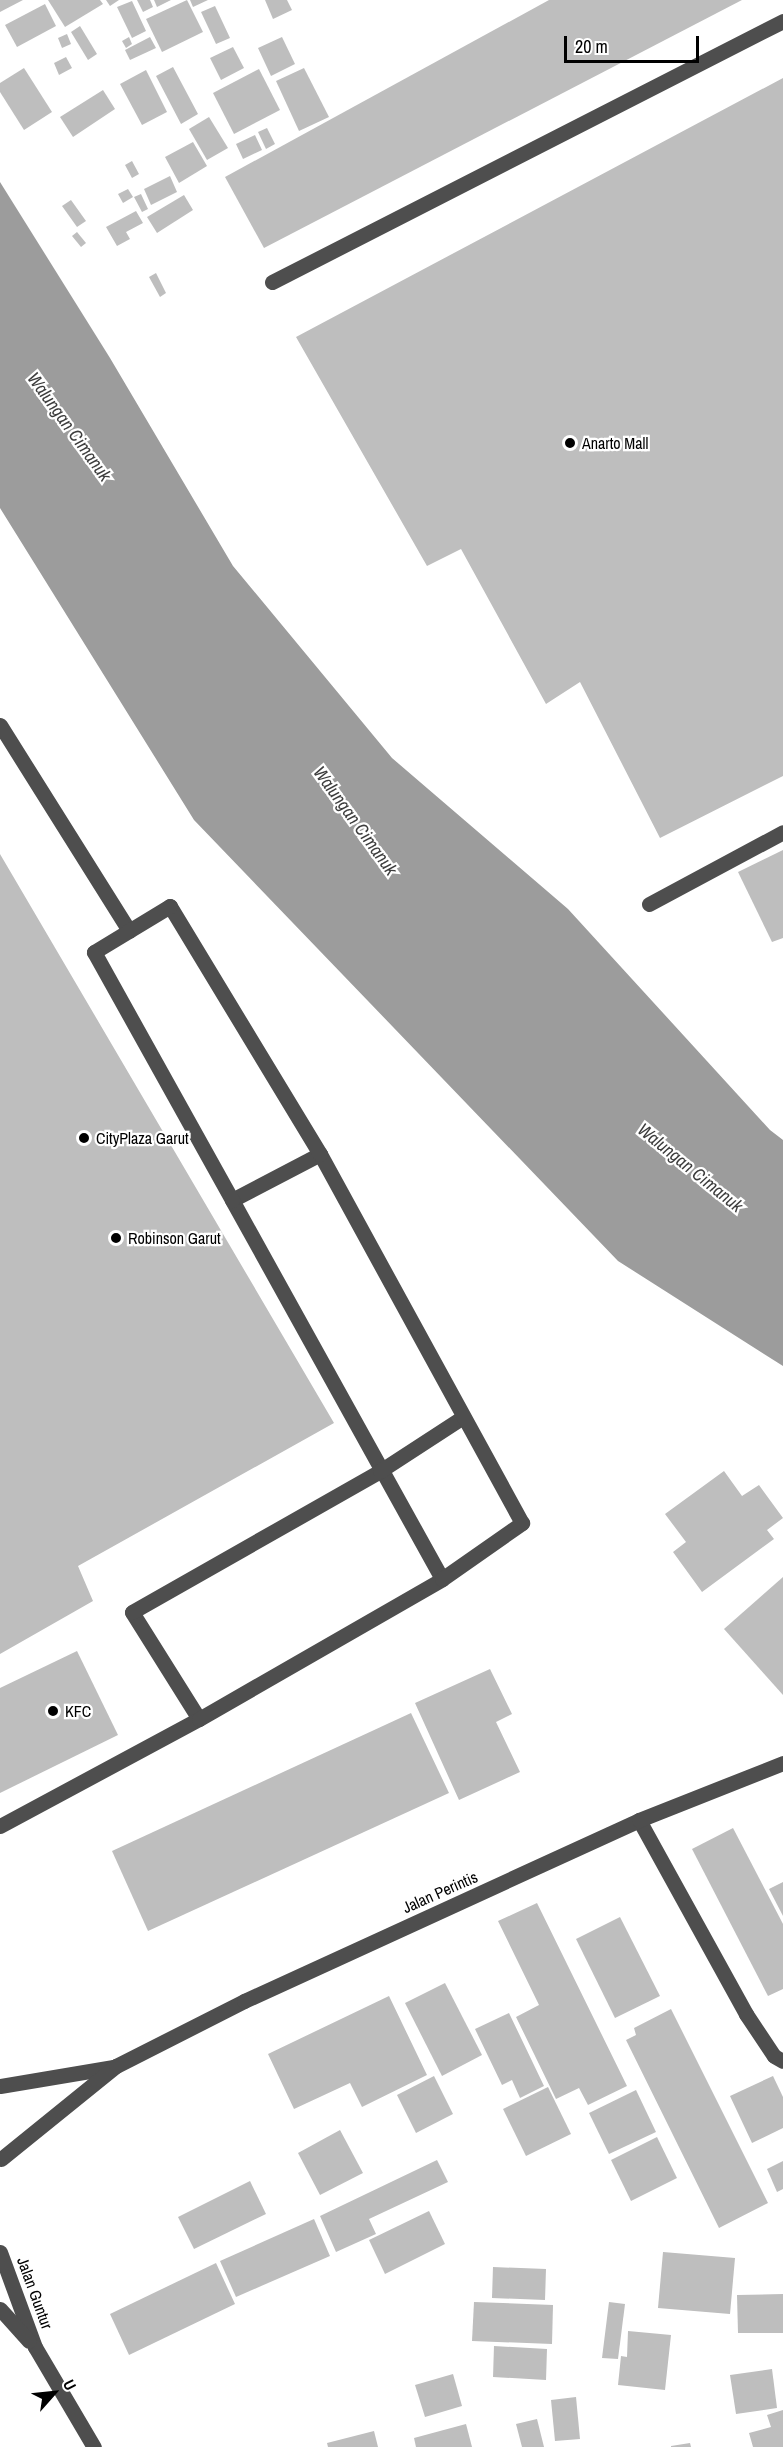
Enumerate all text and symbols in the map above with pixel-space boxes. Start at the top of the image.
scale bar [567,24,702,62]
text: 20 m [575,34,608,59]
water label: Walungan Cimanuk [22,368,116,486]
place label: Anarto Mall [582,433,648,453]
marker: Anarto Mall [563,436,577,450]
water label: Walungan Cimanuk [308,762,402,880]
water label: Walungan Cimanuk [633,1119,747,1217]
place label: CityPlaza Garut [96,1128,189,1148]
marker: CityPlaza Garut [77,1131,91,1145]
place label: Robinson Garut [128,1228,221,1248]
marker: Robinson Garut [109,1231,123,1245]
place label: KFC [65,1701,91,1721]
marker: KFC [46,1704,60,1718]
street label: Jalan Perintis [399,1867,481,1917]
street label: Jalan Guntur [13,2254,57,2332]
north arrow [24,2363,84,2423]
text: U [58,2376,82,2394]

